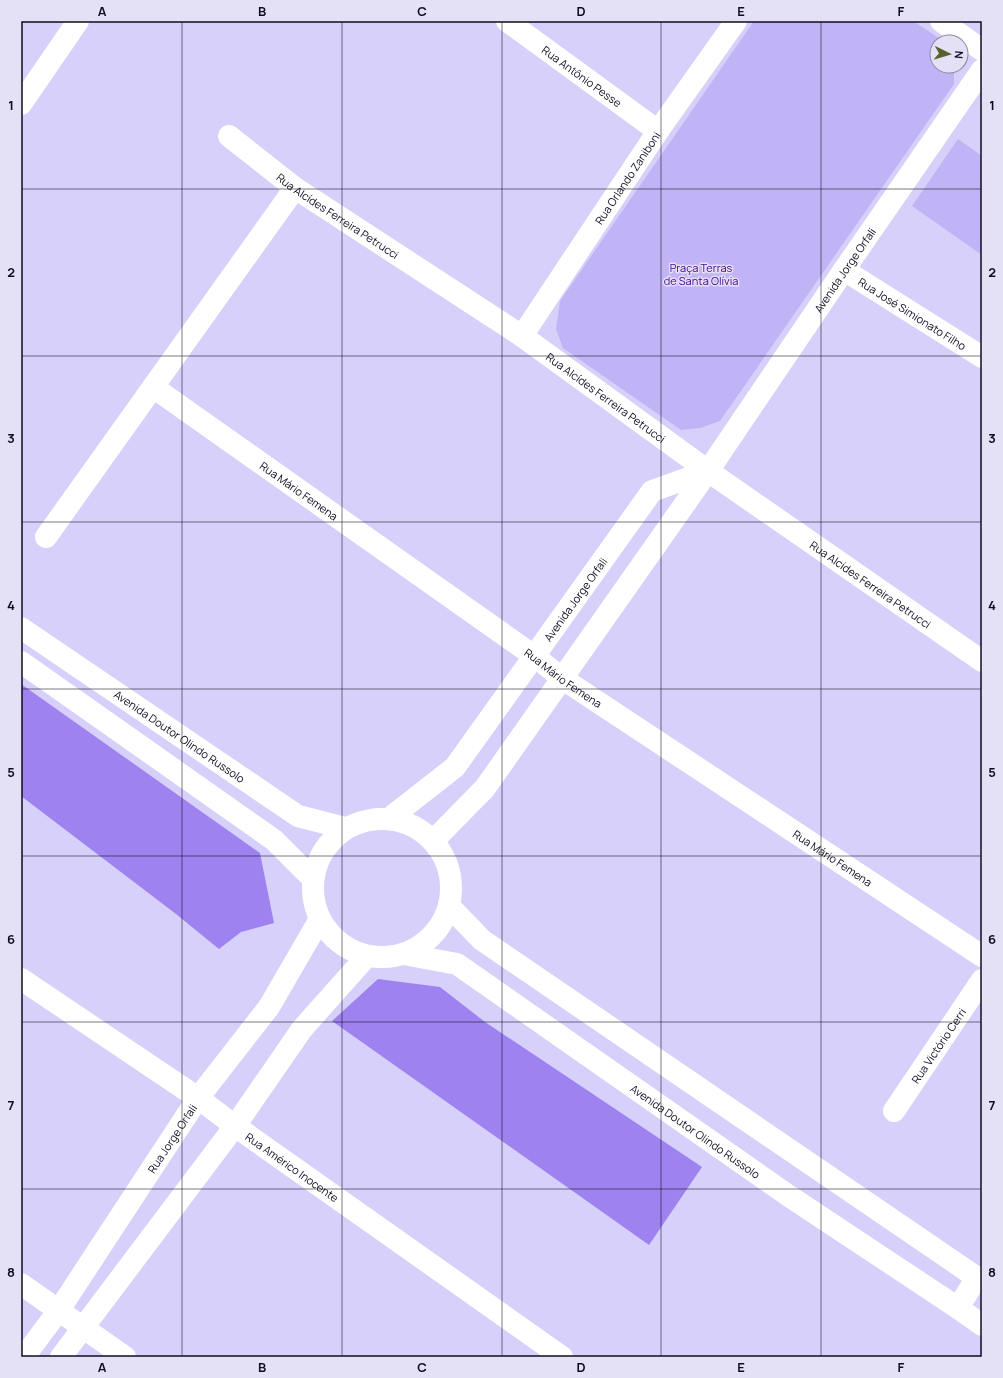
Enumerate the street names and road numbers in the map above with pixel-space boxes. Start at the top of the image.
street label: Rua Antônio Pesse [539,42,625,110]
street label: Rua Orlando Zaniboni [591,128,663,227]
street label: Rua Alcídes Ferreira Petrucci [274,169,402,261]
street label: Avenida Jorge Orfali [810,224,879,315]
street label: Rua José Simionato Filho [856,274,970,353]
street label: Rua Alcídes Ferreira Petrucci [543,349,669,445]
street label: Rua Mário Femena [257,457,341,523]
street label: Rua Alcídes Ferreira Petrucci [807,537,934,631]
street label: Avenida Jorge Orfali [540,554,610,644]
street label: Rua Mário Femena [522,644,605,710]
street label: Avenida Doutor Olindo Russolo [112,686,249,786]
street label: Rua Mário Femena [790,826,876,889]
street label: Rua Victório Cerri [907,1005,969,1086]
street label: Avenida Doutor Olindo Russolo [628,1080,764,1182]
street label: Rua Jorge Orfali [144,1101,200,1176]
street label: Rua Américo Inocente [243,1128,342,1205]

